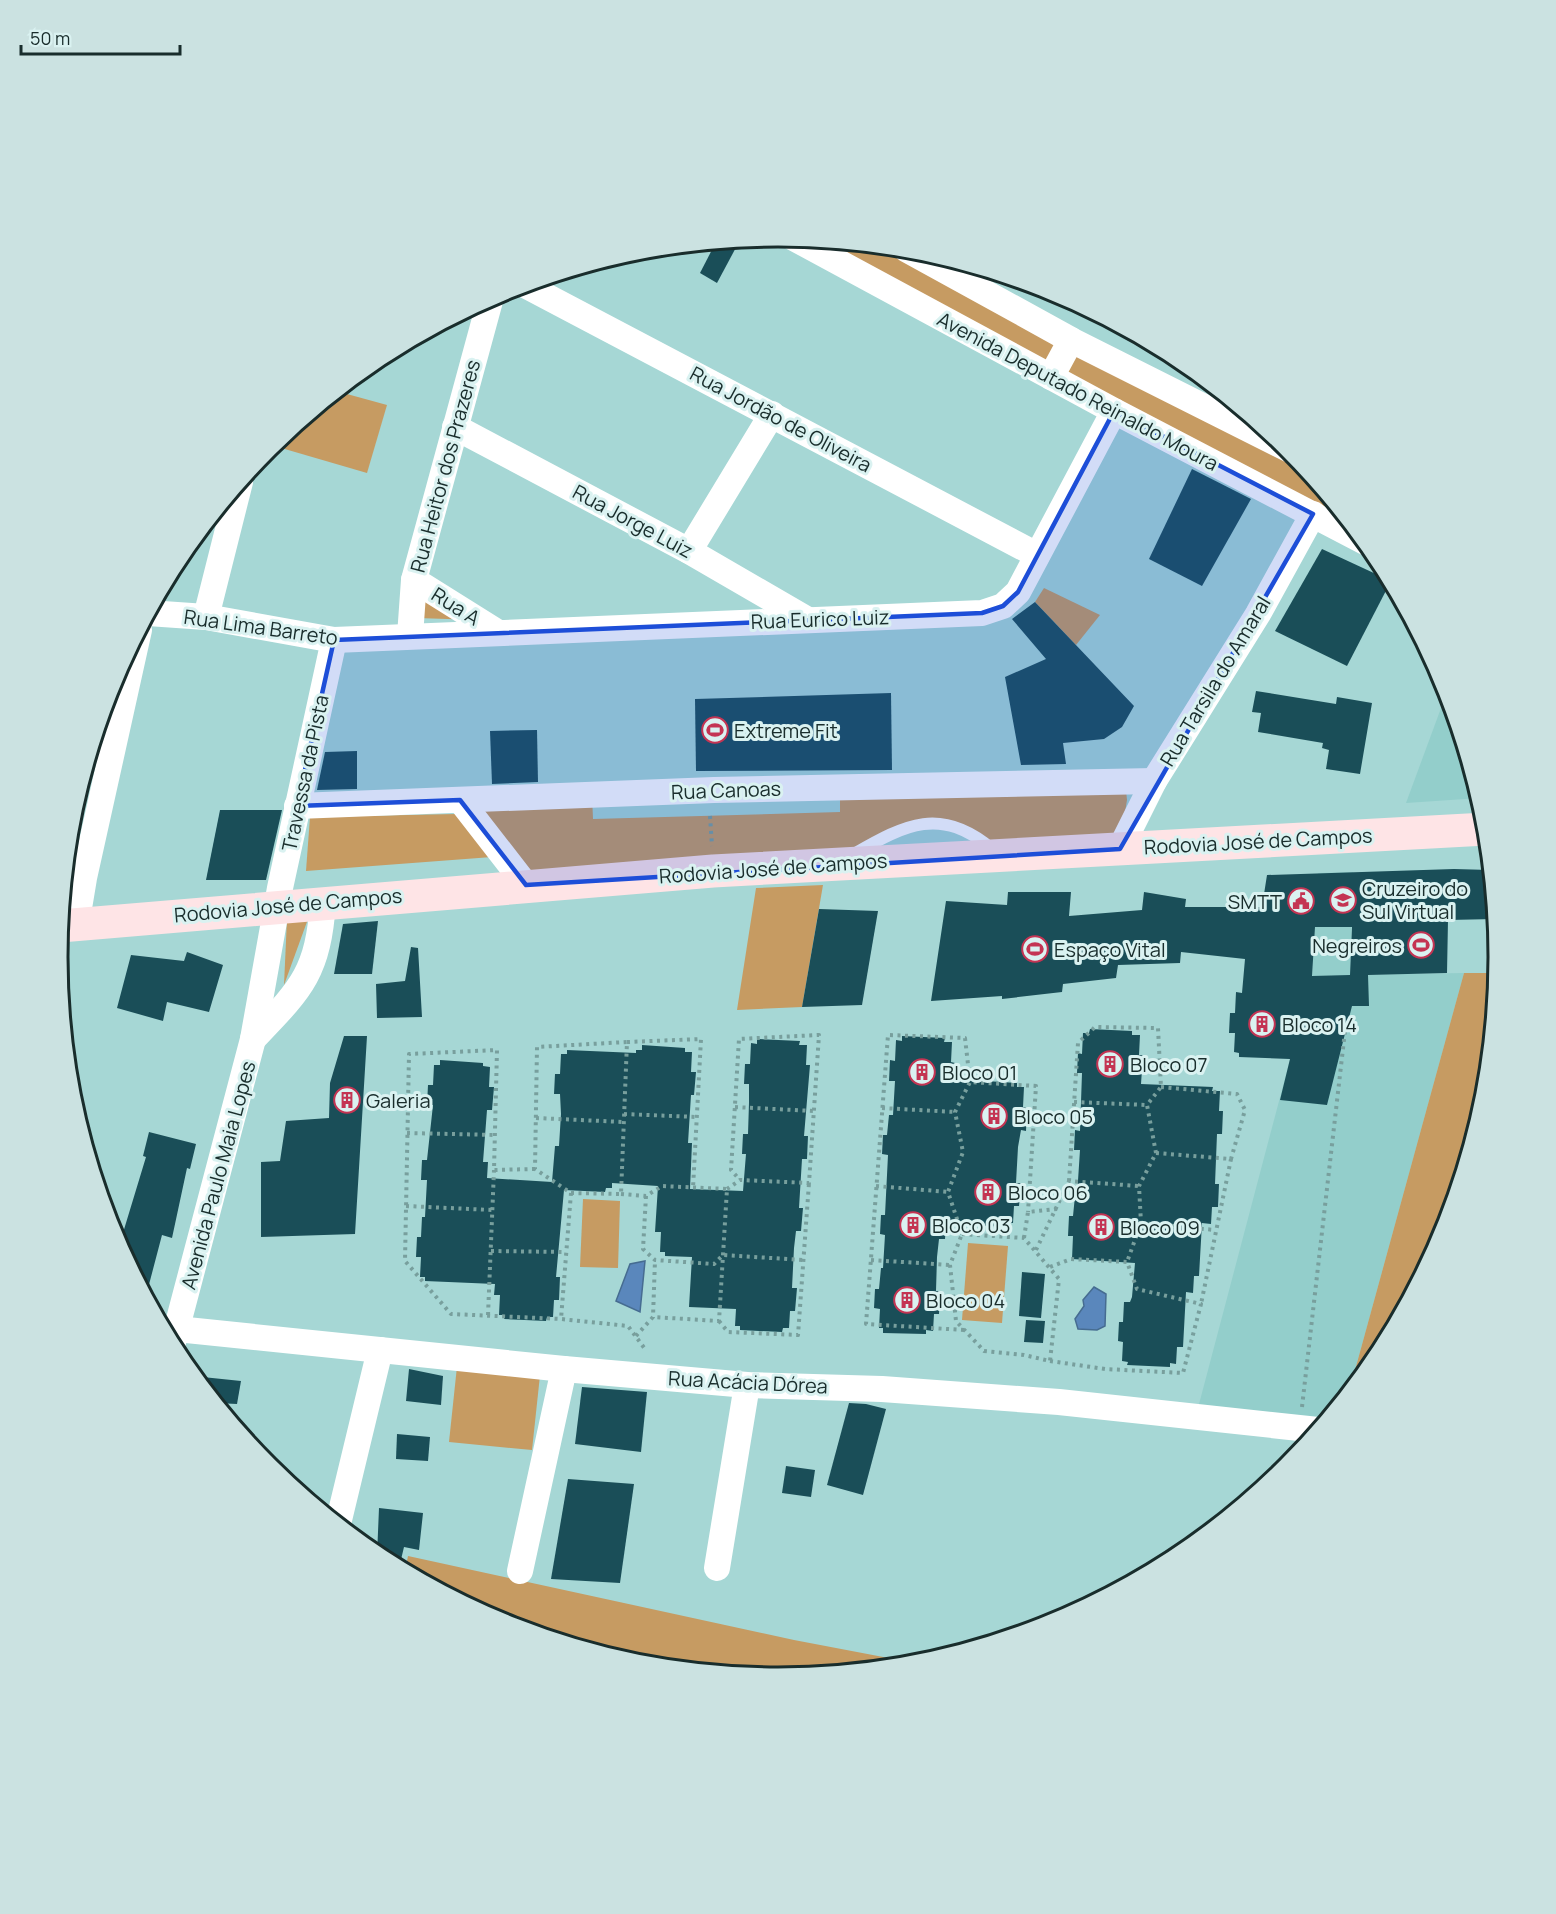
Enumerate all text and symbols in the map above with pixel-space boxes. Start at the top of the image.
scale bar [21,18,180,56]
text: 50 m [30,26,70,50]
street label: Avenida Deputado Reinaldo Moura [933,305,1223,477]
street label: Rua Heitor dos Prazeres [404,357,486,575]
street label: Rua Jordão de Oliveira [686,360,876,478]
street label: Rua Jorge Luiz [568,478,698,564]
street label: Rua A [427,581,486,631]
street label: Rua Tarsila do Amaral [1153,591,1277,771]
street label: Rua Lima Barreto [182,603,340,651]
street label: Rua Eurico Luiz [750,603,890,635]
street label: Travessa da Pista [275,692,335,854]
sports icon: Extreme Fit [700,715,730,745]
place label: Extreme Fit [734,717,838,744]
street label: Rua Canoas [670,775,782,805]
street label: Rodovia José de Campos [1143,822,1373,860]
street label: Rodovia José de Campos [658,847,888,889]
place label: Cruzeiro do Sul Virtual [1362,875,1468,925]
street label: Rodovia José de Campos [173,882,403,928]
school or university icon: Cruzeiro do Sul Virtual [1328,885,1358,915]
public building icon: SMTT [1286,886,1316,916]
place label: SMTT [1228,888,1282,915]
sports icon: Negreiros [1406,930,1436,960]
place label: Negreiros [1312,932,1402,959]
sports icon: Espaço Vital [1020,934,1050,964]
place label: Espaço Vital [1054,936,1166,963]
building icon: Bloco 14 [1247,1009,1277,1039]
place label: Bloco 14 [1282,1011,1357,1038]
building icon: Bloco 07 [1095,1049,1125,1079]
place label: Bloco 07 [1130,1051,1208,1078]
building icon: Bloco 01 [907,1057,937,1087]
street label: Avenida Paulo Maia Lopes [174,1058,262,1292]
place label: Bloco 01 [942,1059,1017,1086]
building icon: Galeria [332,1085,362,1115]
place label: Galeria [366,1087,431,1114]
building icon: Bloco 05 [979,1101,1009,1131]
place label: Bloco 05 [1014,1103,1093,1130]
building icon: Bloco 06 [973,1177,1003,1207]
place label: Bloco 06 [1008,1179,1088,1206]
building icon: Bloco 03 [898,1210,928,1240]
place label: Bloco 03 [932,1212,1011,1239]
building icon: Bloco 09 [1086,1212,1116,1242]
place label: Bloco 09 [1120,1214,1200,1241]
building icon: Bloco 04 [892,1285,922,1315]
place label: Bloco 04 [926,1287,1005,1314]
street label: Rua Acácia Dórea [667,1364,829,1400]

